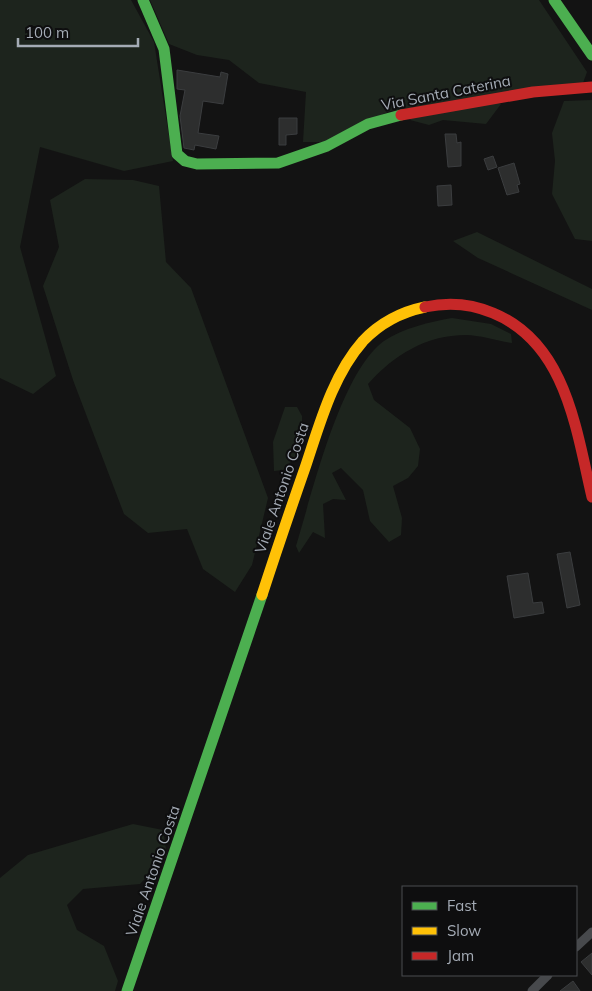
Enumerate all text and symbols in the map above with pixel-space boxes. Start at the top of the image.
scale bar [18,15,138,47]
text: 100 m [25,23,69,42]
street label: Via Santa Caterina [380,71,512,114]
street label: Viale Antonio Costa [250,420,313,556]
street label: Viale Antonio Costa [121,803,184,939]
legend [402,886,577,976]
text: Fast [447,896,477,915]
text: Slow [447,921,481,940]
text: Jam [447,946,474,965]

